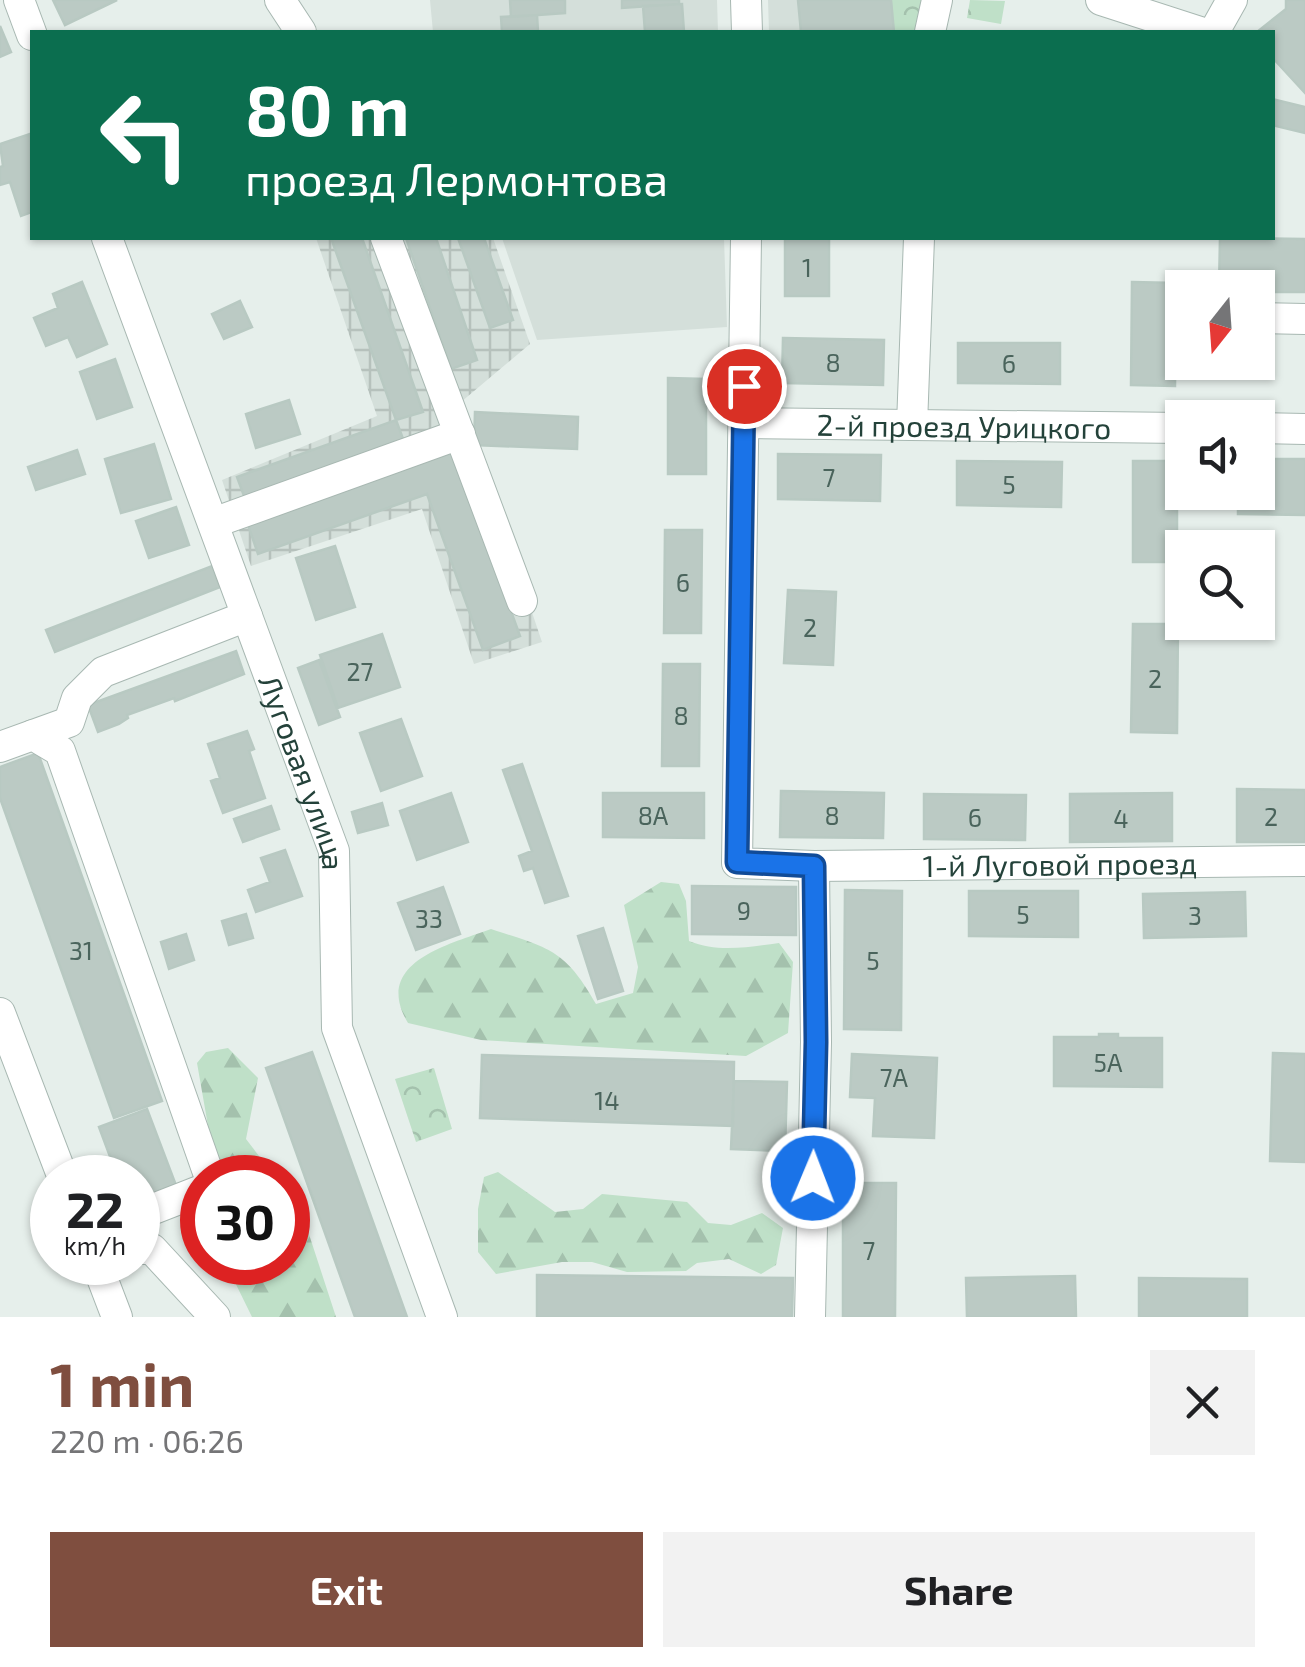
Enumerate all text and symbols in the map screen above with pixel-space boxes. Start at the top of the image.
text: 80 m [245,66,410,150]
icon: left [80,70,210,200]
text: проезд Лермонтова [245,151,668,205]
house number: 1 [802,252,812,282]
north arrow [1165,270,1275,380]
map controls [1165,270,1275,640]
pin [702,344,787,429]
house number: 8 [825,347,841,377]
house number: 6 [1002,348,1016,378]
icon: arrive [717,359,772,414]
button: sound [1165,400,1275,510]
street label: 2-й проезд Урицкого [816,406,1112,445]
house number: 7 [823,462,836,492]
house number: 5 [1002,469,1016,499]
button: search [1165,530,1275,640]
house number: 6 [676,567,690,597]
house number: 2 [803,612,817,642]
house number: 27 [347,656,374,686]
house number: 2 [1148,663,1162,693]
street label: Луговая улица [252,670,352,871]
house number: 8 [673,700,689,730]
house number: 8А [638,800,669,830]
house number: 8 [824,800,840,830]
house number: 2 [1264,801,1278,831]
house number: 6 [968,802,982,832]
house number: 4 [1113,803,1129,833]
street label: 1-й Луговой проезд [922,844,1197,883]
house number: 9 [737,895,751,925]
house number: 5 [1016,899,1030,929]
house number: 3 [1188,900,1202,930]
house number: 33 [415,903,443,933]
house number: 31 [69,935,93,965]
house number: 5 [866,945,880,975]
house number: 5А [1094,1047,1123,1077]
house number: 7А [880,1062,909,1092]
house number: 14 [594,1085,620,1115]
position arrow [761,1126,865,1230]
speed limit sign: 30 [180,1155,310,1285]
text: 22 [66,1178,124,1238]
text: km/h [64,1230,126,1260]
house number: 7 [863,1235,876,1265]
text: 1 min [50,1347,194,1419]
button: close [1150,1350,1255,1455]
text: 220 m · 06:26 [50,1421,244,1459]
button: Exit [50,1532,643,1647]
button: Share [663,1532,1255,1647]

